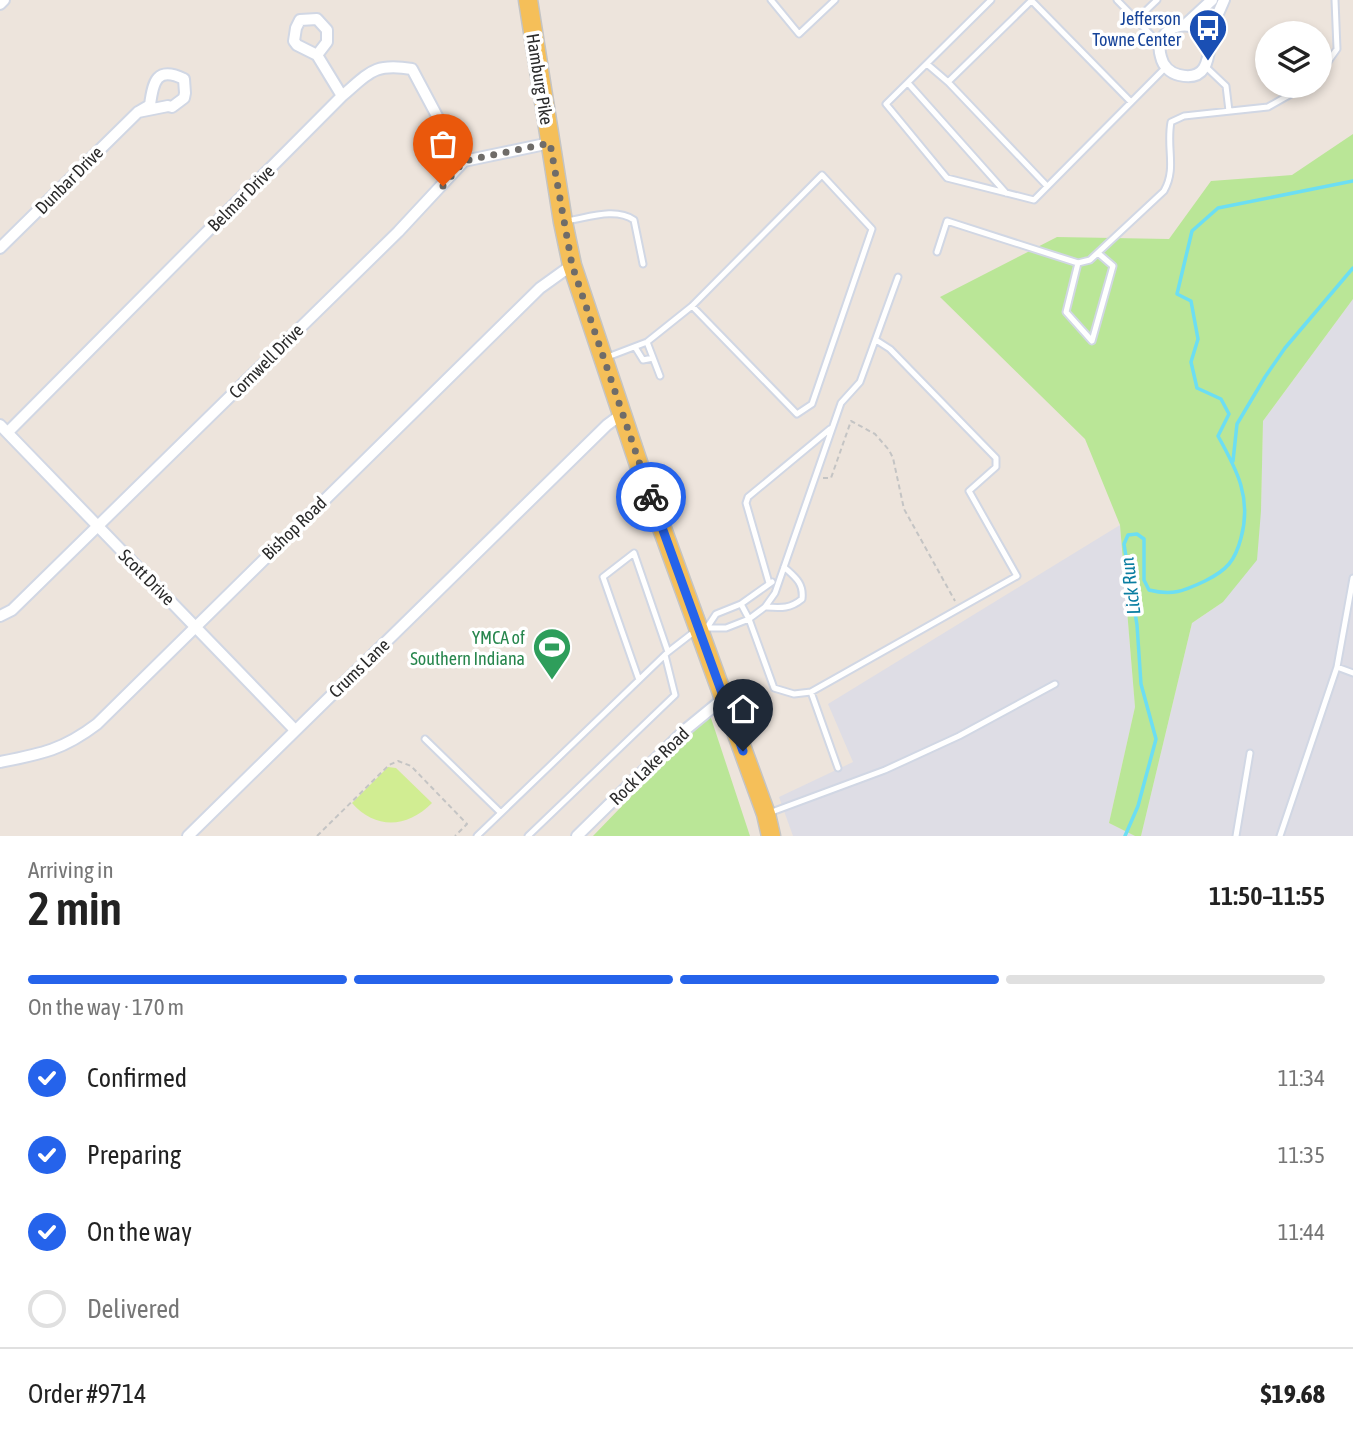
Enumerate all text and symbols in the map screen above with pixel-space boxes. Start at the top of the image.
bus stop icon: Jefferson Towne Center [1187,7,1229,62]
place label: Jefferson Towne Center [1092,8,1182,50]
map controls [1255,21,1332,98]
button: layers [1255,21,1332,98]
street label: Hamburg Pike [522,32,558,126]
pin [413,114,473,186]
icon: bag [424,125,462,163]
street label: Dunbar Drive [31,142,107,218]
street label: Belmar Drive [203,160,279,236]
street label: Cornwell Drive [225,320,307,402]
courier [616,462,686,532]
icon: bike [632,478,670,516]
street label: Bishop Road [257,492,331,564]
street label: Scott Drive [115,545,179,609]
water label: Lick Run [1116,556,1144,616]
sports icon: YMCA of Southern Indiana [531,626,573,681]
place label: YMCA of Southern Indiana [410,627,525,669]
street label: Crums Lane [324,634,394,702]
pin [713,679,773,751]
icon: home [724,690,762,728]
street label: Rock Lake Road [605,723,693,809]
text: Arriving in [28,857,114,883]
text: 11:50–11:55 [1209,881,1325,911]
text: 2 min [28,882,122,935]
text: On the way · 170 m [28,994,184,1020]
icon: check [28,1059,66,1097]
text: Confirmed [87,1063,187,1093]
text: 11:34 [1278,1065,1325,1091]
icon: check [28,1136,66,1174]
text: Preparing [87,1140,181,1170]
text: 11:35 [1278,1142,1325,1168]
icon: check [28,1213,66,1251]
text: On the way [87,1217,192,1247]
text: 11:44 [1278,1219,1325,1245]
text: Delivered [87,1294,180,1324]
text: Order #9714 [28,1379,147,1409]
text: $19.68 [1261,1379,1325,1409]

